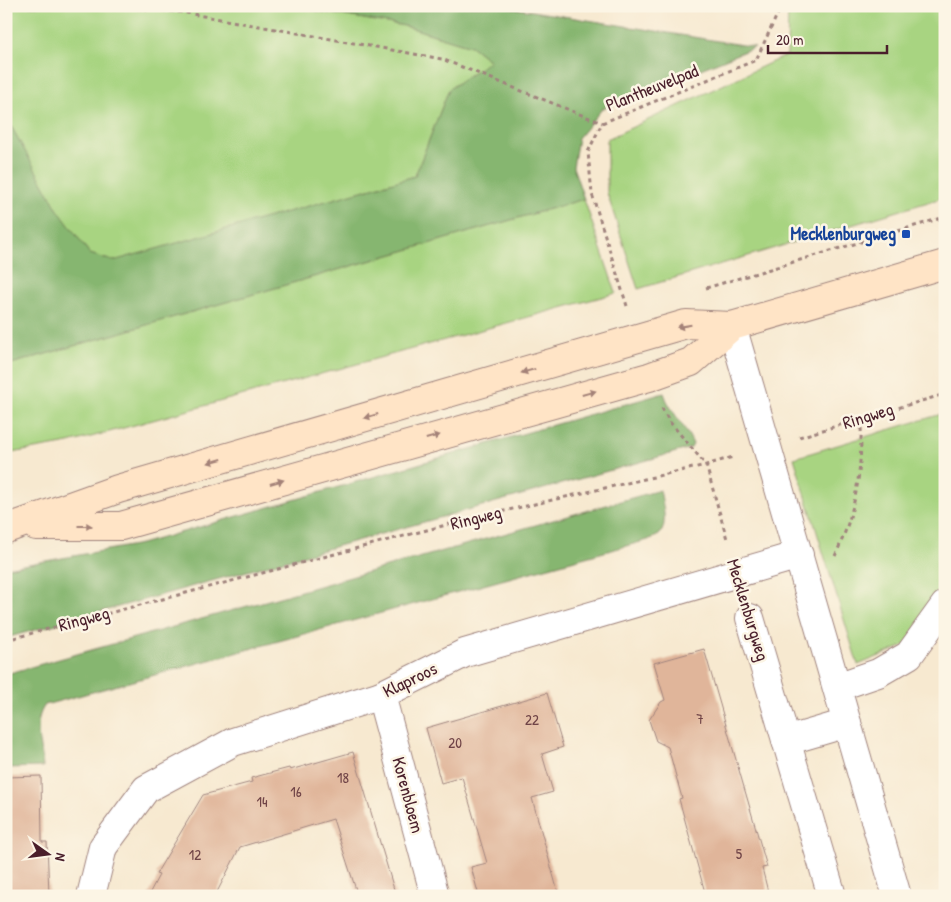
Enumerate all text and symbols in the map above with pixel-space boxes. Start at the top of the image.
scale bar [768,22,887,54]
text: 20 m [776,29,803,50]
street label: Plantheuvelpad [602,58,702,117]
place label: Mecklenburgweg [791,221,896,247]
marker: Mecklenburgweg [900,228,912,240]
one-way arrow [675,323,691,331]
one-way arrow [520,367,535,375]
one-way arrow [582,389,597,397]
street label: Ringweg [839,396,896,435]
one-way arrow [364,412,379,420]
one-way arrow [426,433,441,441]
one-way arrow [208,457,223,465]
one-way arrow [269,477,284,485]
street label: Ringweg [448,499,504,536]
one-way arrow [78,522,94,530]
street label: Mecklenburgweg [721,556,776,664]
street label: Ringweg [56,600,112,637]
street label: Klaproos [379,656,441,703]
house number: 7 [696,708,704,729]
house number: 22 [525,709,539,730]
house number: 20 [448,732,462,753]
street label: Korenbloem [386,754,431,836]
house number: 18 [337,767,349,788]
house number: 16 [290,781,302,802]
house number: 14 [256,791,268,812]
north arrow [22,830,72,880]
house number: 5 [736,843,743,864]
house number: 12 [189,844,201,865]
text: N [51,851,71,864]

